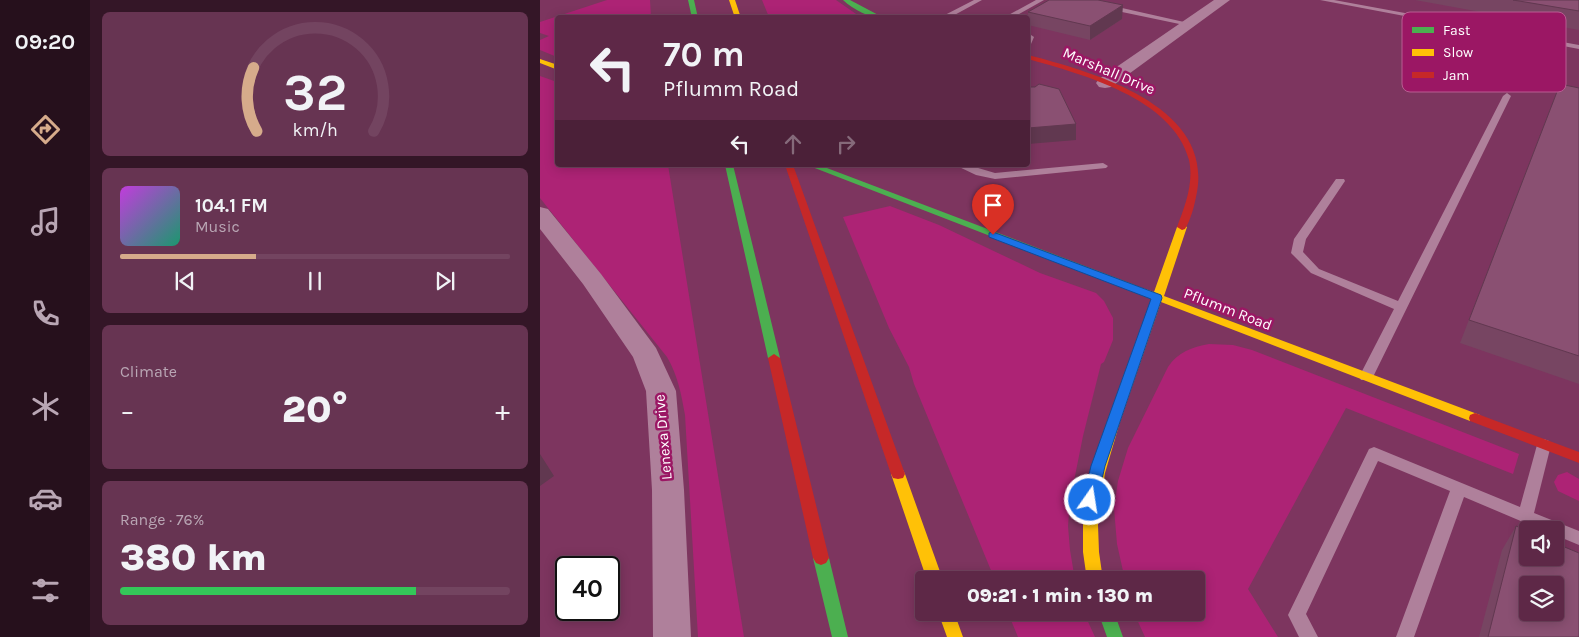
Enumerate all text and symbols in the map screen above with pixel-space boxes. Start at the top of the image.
legend [1402,12,1566,92]
text: Fast [1443,22,1470,39]
text: 09:20 [15,29,75,55]
text: 70 m [663,34,745,75]
icon: left [580,35,645,100]
street label: Marshall Drive [1060,43,1158,99]
text: Slow [1443,44,1473,61]
text: 32 [283,62,347,123]
text: Jam [1443,67,1469,84]
text: Pflumm Road [663,76,799,102]
icon: directions [28,112,63,147]
text: km/h [292,120,338,141]
icon: left [726,130,754,158]
icon: ahead [779,130,807,158]
icon: right [832,130,860,158]
pin [972,184,1014,235]
icon: arrive [979,191,1007,219]
text: 104.1 FM [195,195,268,217]
icon: music [28,204,63,239]
text: Music [195,217,240,236]
icon: previous [171,267,199,295]
icon: pause [301,267,329,295]
icon: next [431,267,459,295]
street label: Pflumm Road [1181,284,1275,334]
icon: phone [28,296,63,331]
text: Climate [120,362,177,381]
text: 20° [282,387,348,432]
icon: climate [28,389,63,424]
street label: Lenexa Drive [650,393,676,481]
text: − [120,394,135,427]
text: + [495,394,510,427]
position arrow [1063,473,1115,525]
icon: car [28,481,63,516]
text: Range · 76% [120,510,204,529]
map controls [1519,521,1564,621]
button: sound [1519,521,1564,566]
text: 380 km [120,535,267,580]
speed limit sign: 40 [555,556,620,621]
icon: filters [28,573,63,608]
button: layers [1519,576,1564,621]
text: 09:21 · 1 min · 130 m [967,585,1153,607]

